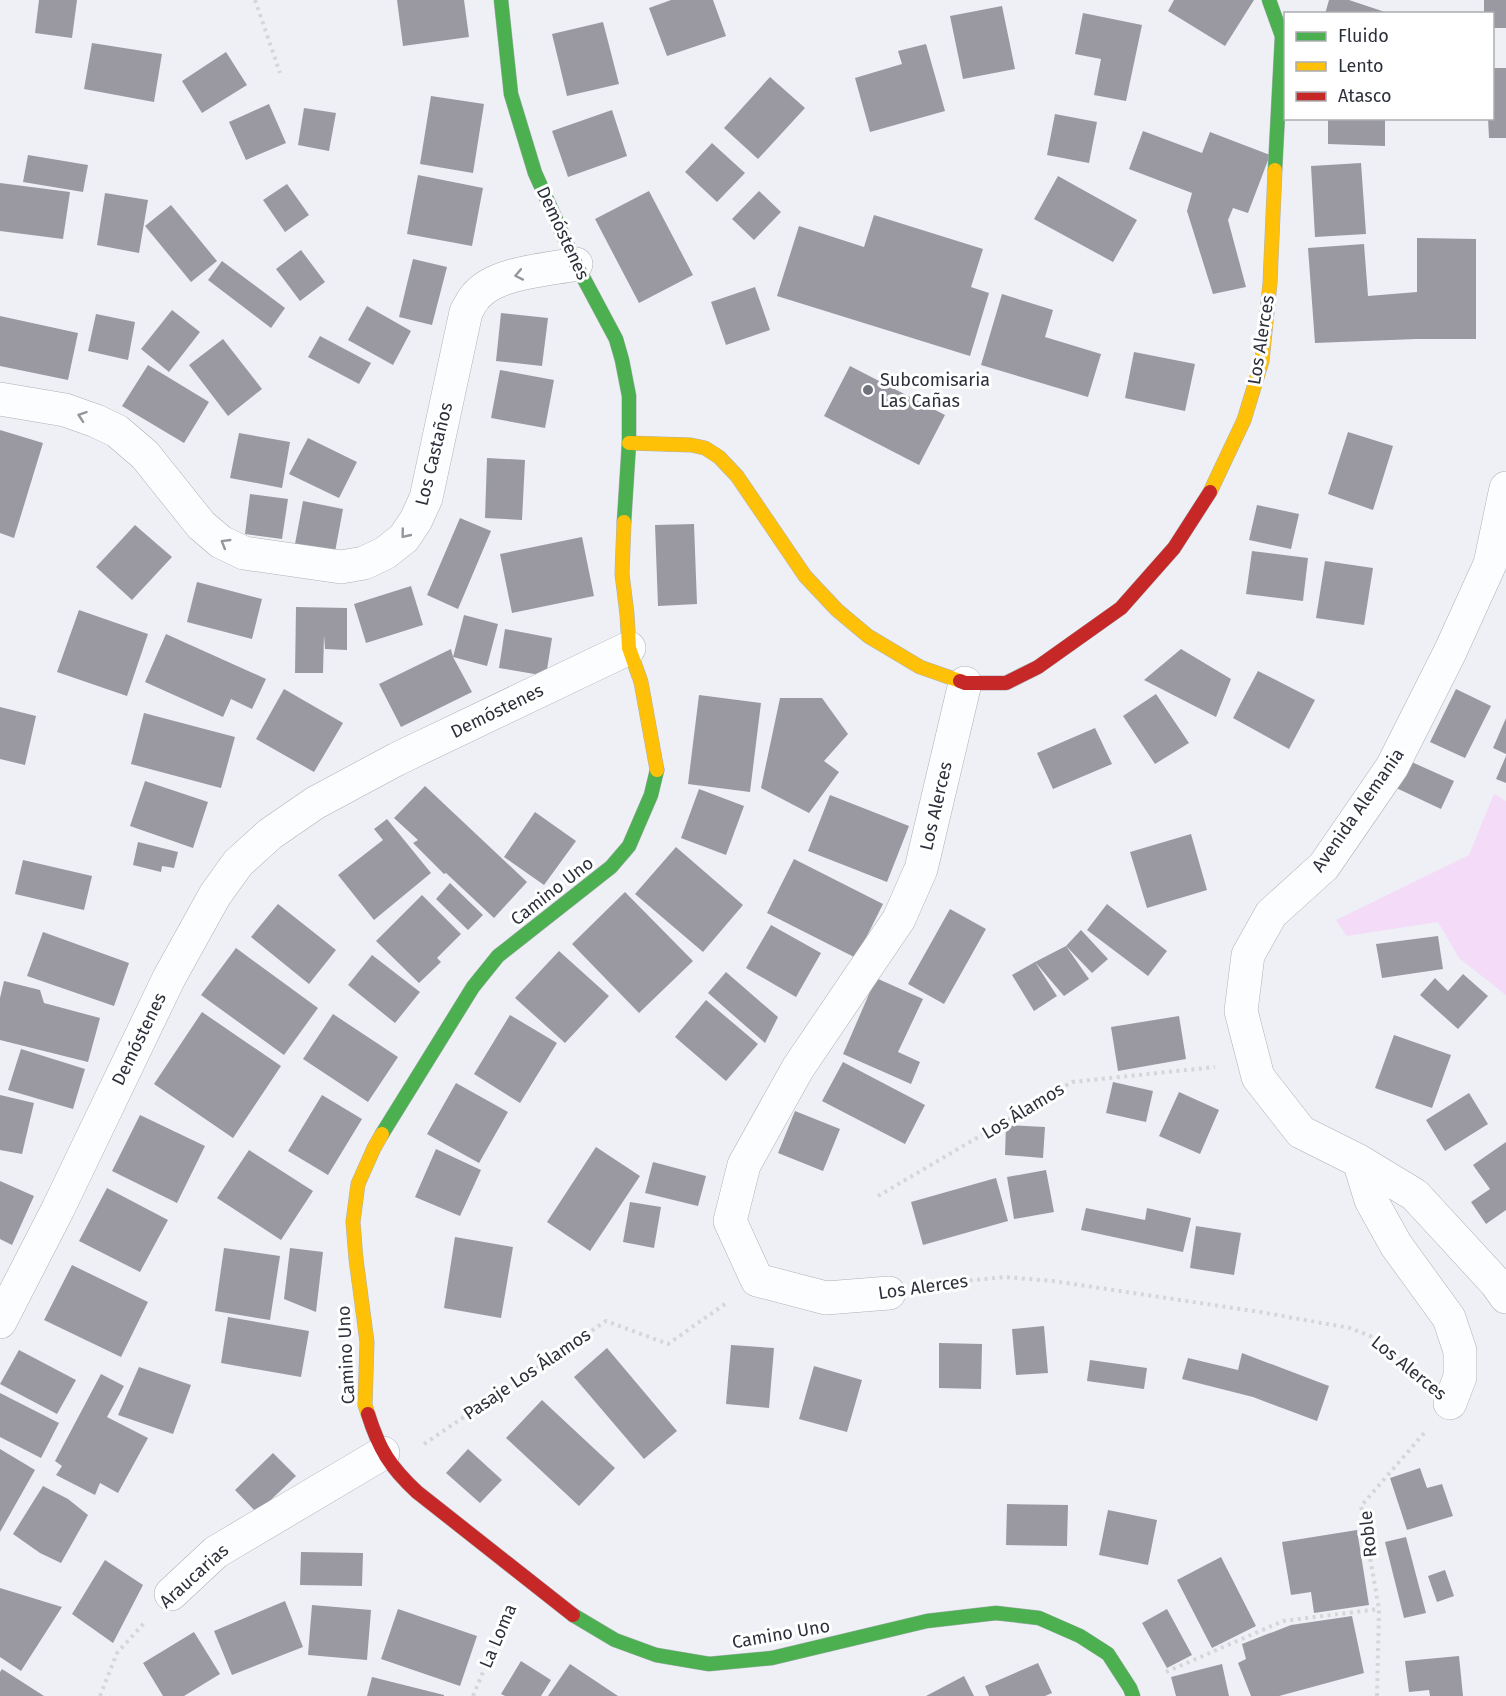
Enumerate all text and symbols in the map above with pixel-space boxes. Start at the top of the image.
legend [1284,12,1494,120]
text: Fluido [1338,25,1389,47]
text: Lento [1338,55,1384,77]
text: Atasco [1338,85,1391,107]
street label: Demóstenes [532,183,594,283]
one-way arrow [514,268,524,281]
street label: Los Alerces [1243,294,1279,386]
place label: Subcomisaria Las Cañas [880,369,990,412]
marker: Subcomisaria Las Cañas [861,383,875,397]
street label: Los Castaños [411,400,457,508]
one-way arrow [77,410,88,423]
one-way arrow [402,527,413,538]
one-way arrow [221,539,231,550]
street label: Demóstenes [447,679,547,743]
street label: Avenida Alemania [1307,744,1409,876]
street label: Los Alerces [915,759,957,853]
street label: Camino Uno [506,852,598,930]
street label: Demóstenes [107,989,171,1089]
street label: Los Álamos [977,1077,1068,1144]
street label: Los Alerces [877,1270,969,1304]
street label: Camino Uno [332,1305,360,1405]
street label: Pasaje Los Álamos [459,1323,595,1425]
street label: Los Alerces [1367,1331,1451,1405]
street label: Roble [1355,1510,1381,1558]
street label: Araucarias [155,1539,233,1613]
street label: La Loma [475,1601,521,1671]
street label: Camino Uno [730,1615,832,1653]

